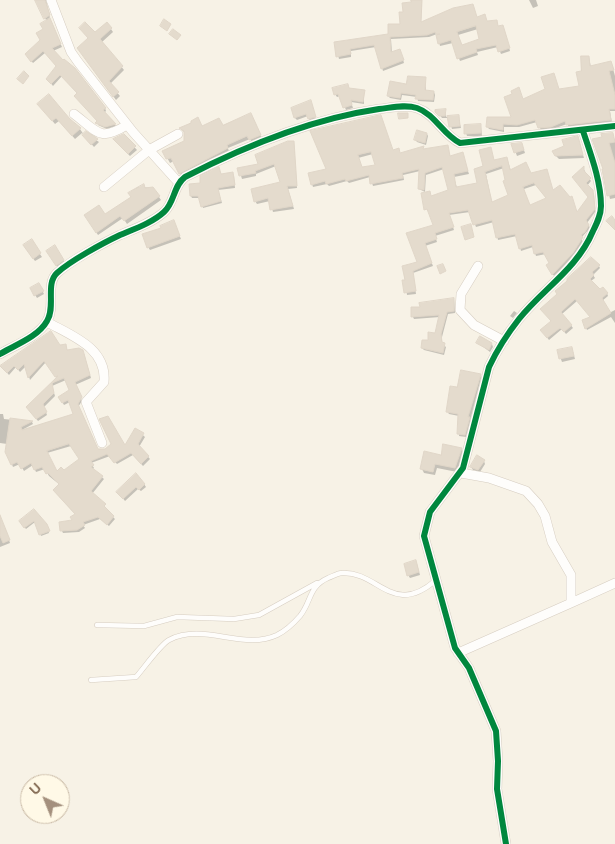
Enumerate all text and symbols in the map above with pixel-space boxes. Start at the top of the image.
north arrow [20,774,70,824]
text: U [25,778,45,799]

